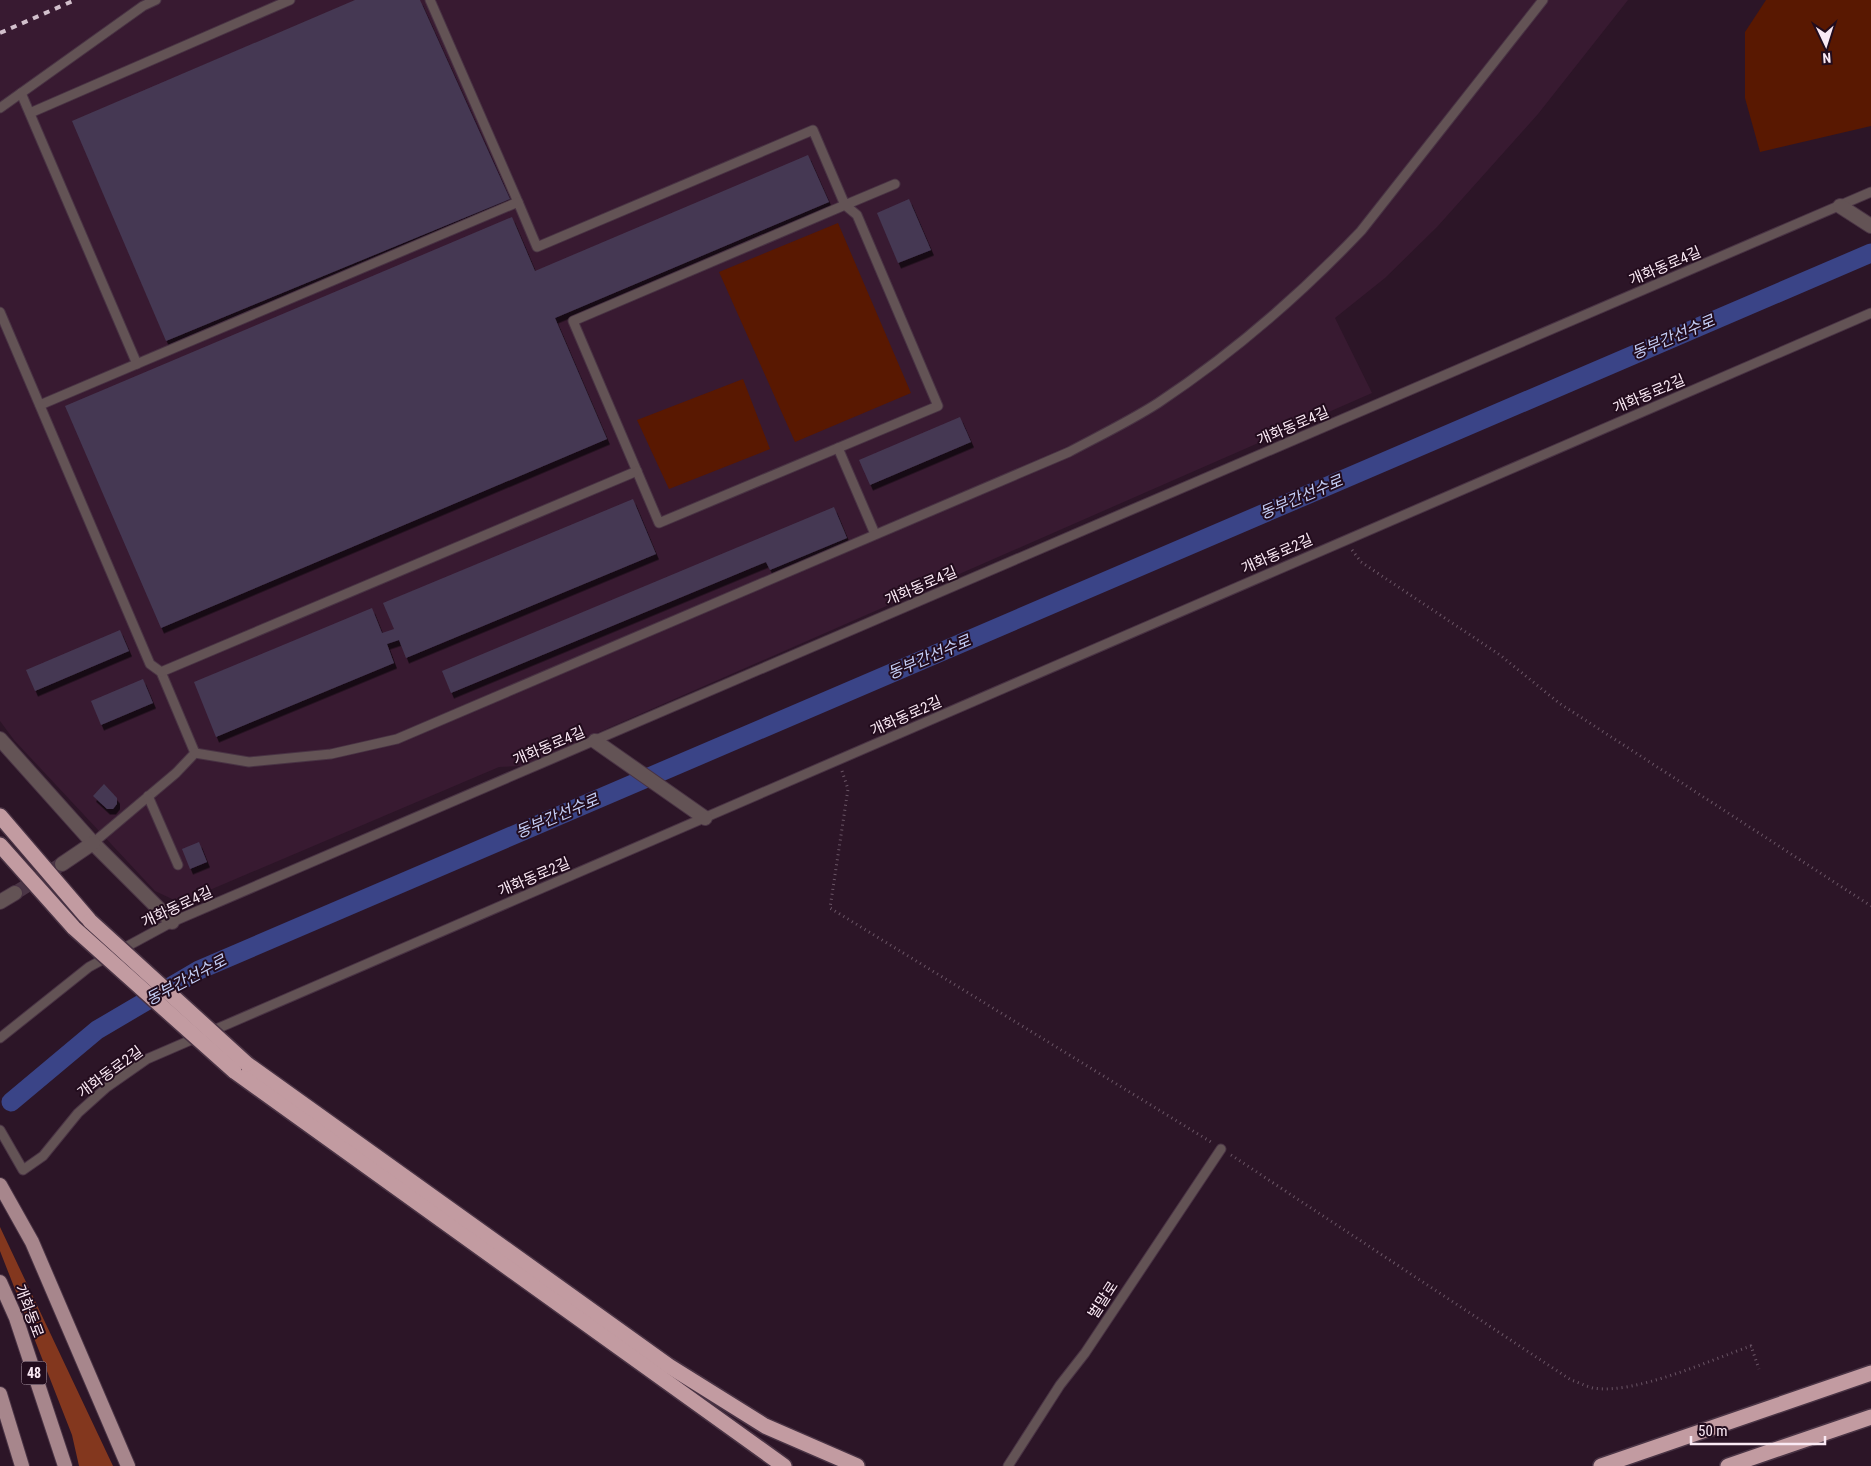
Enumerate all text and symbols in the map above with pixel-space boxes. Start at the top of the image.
north arrow [1801,20,1851,70]
text: N [1822,50,1832,66]
street label: 개화동로4길 [1626,243,1704,289]
water label: 동부간선수로 [1629,311,1719,363]
street label: 개화동로2길 [1610,371,1688,417]
street label: 개화동로4길 [1254,403,1332,449]
water label: 동부간선수로 [1257,471,1347,523]
street label: 개화동로2길 [1238,530,1316,578]
street label: 개화동로4길 [882,563,960,609]
water label: 동부간선수로 [885,631,975,683]
street label: 개화동로2길 [867,692,945,740]
street label: 개화동로4길 [510,723,588,769]
water label: 동부간선수로 [513,790,603,842]
street label: 개화동로2길 [495,854,573,900]
street label: 개화동로4길 [139,883,215,931]
water label: 동부간선수로 [143,950,231,1009]
street label: 개화동로2길 [74,1042,146,1102]
street label: 벌말로 [1084,1278,1122,1322]
street label: 개화동로 [11,1282,47,1340]
road number: 48 [22,1362,46,1385]
scale bar [1691,1414,1825,1446]
text: 50 m [1698,1422,1728,1440]

